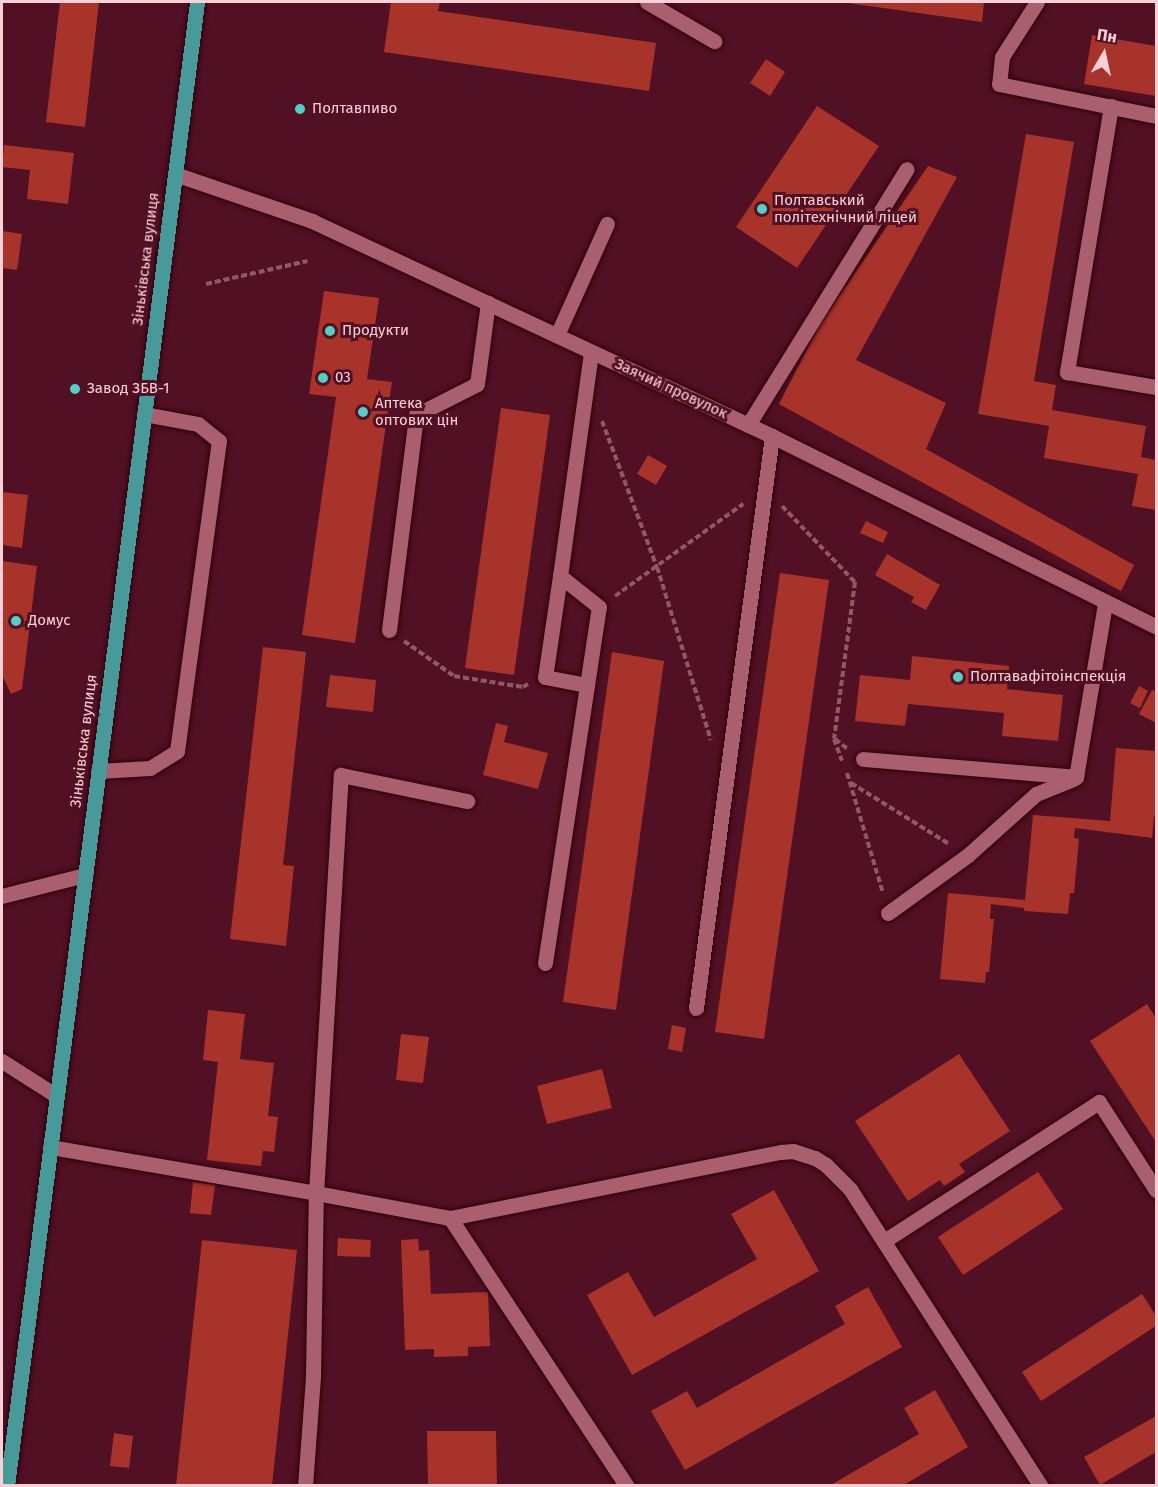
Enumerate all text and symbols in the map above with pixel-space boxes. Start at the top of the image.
north arrow [1074,24,1134,84]
text: Пн [1096,25,1118,47]
place label: Полтавпиво [312,100,397,118]
marker: Полтавпиво [293,102,307,116]
street label: Зіньківська вулиця [129,191,163,327]
place label: Полтавський політехнічний ліцей [774,191,917,226]
marker: Полтавський політехнічний ліцей [755,202,769,216]
place label: Продукти [342,322,409,340]
marker: Продукти [323,324,337,338]
street label: Заячий провулок [612,355,730,423]
place label: 03 [335,369,351,387]
marker: 03 [316,371,330,385]
place label: Завод ЗБВ-1 [87,380,169,398]
marker: Завод ЗБВ-1 [68,382,82,396]
place label: Аптека оптових цін [375,394,458,429]
marker: Аптека оптових цін [356,405,370,419]
place label: Домус [28,612,70,630]
marker: Домус [9,614,23,628]
place label: Полтавафітоінспекція [970,668,1126,686]
marker: Полтавафітоінспекція [951,670,965,684]
street label: Зіньківська вулиця [67,673,101,809]

